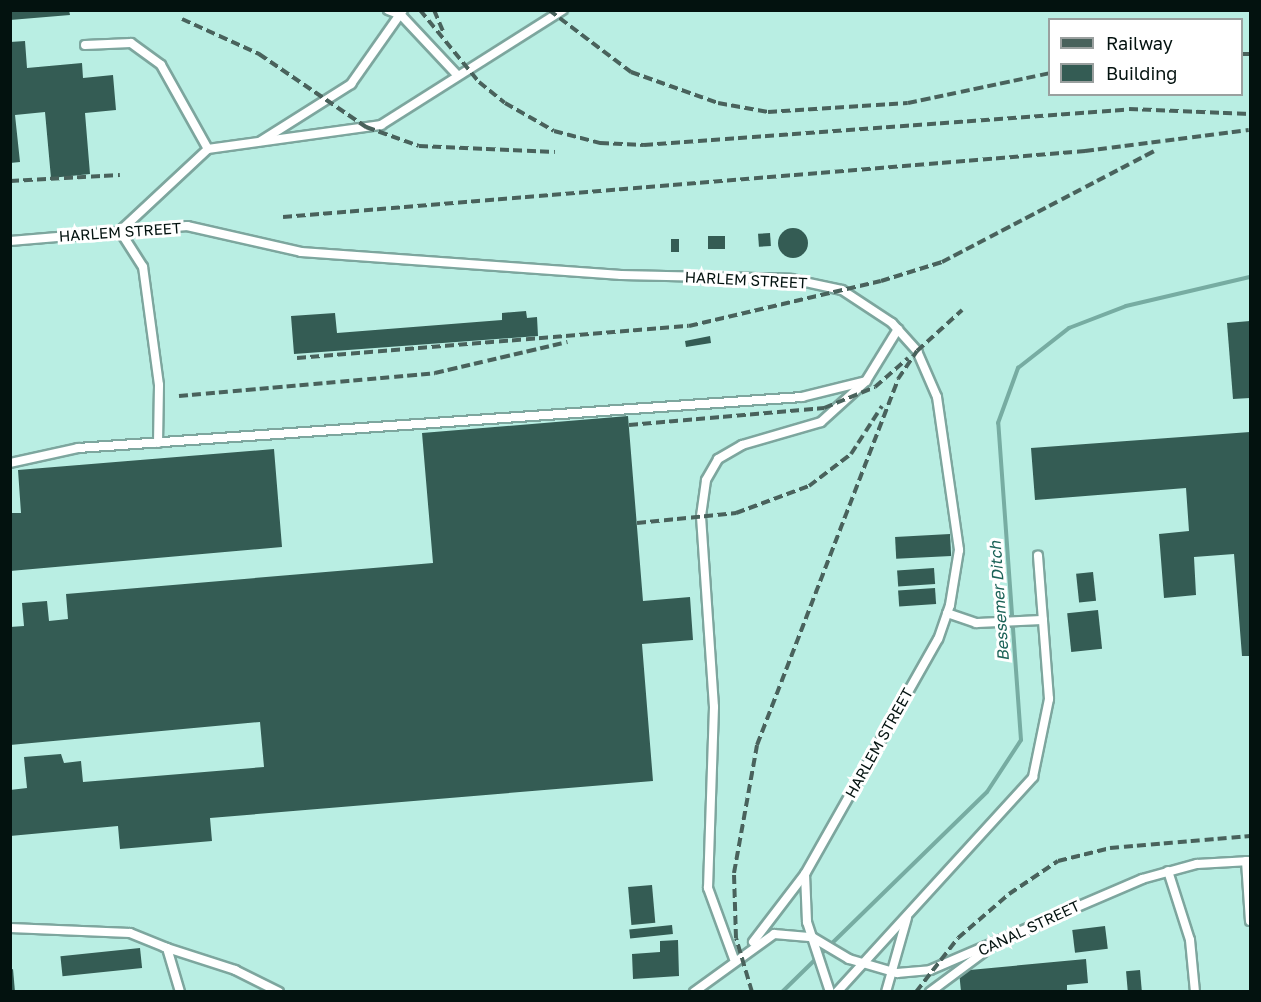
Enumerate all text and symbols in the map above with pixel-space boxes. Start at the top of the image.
legend [1048,18,1243,96]
text: Railway [1106,32,1173,54]
text: Building [1106,62,1177,84]
street label: HARLEM STREET [58,219,182,245]
street label: HARLEM STREET [684,268,808,292]
water label: Bessemer Ditch [985,540,1013,662]
street label: HARLEM STREET [841,685,917,801]
street label: CANAL STREET [975,897,1083,959]

